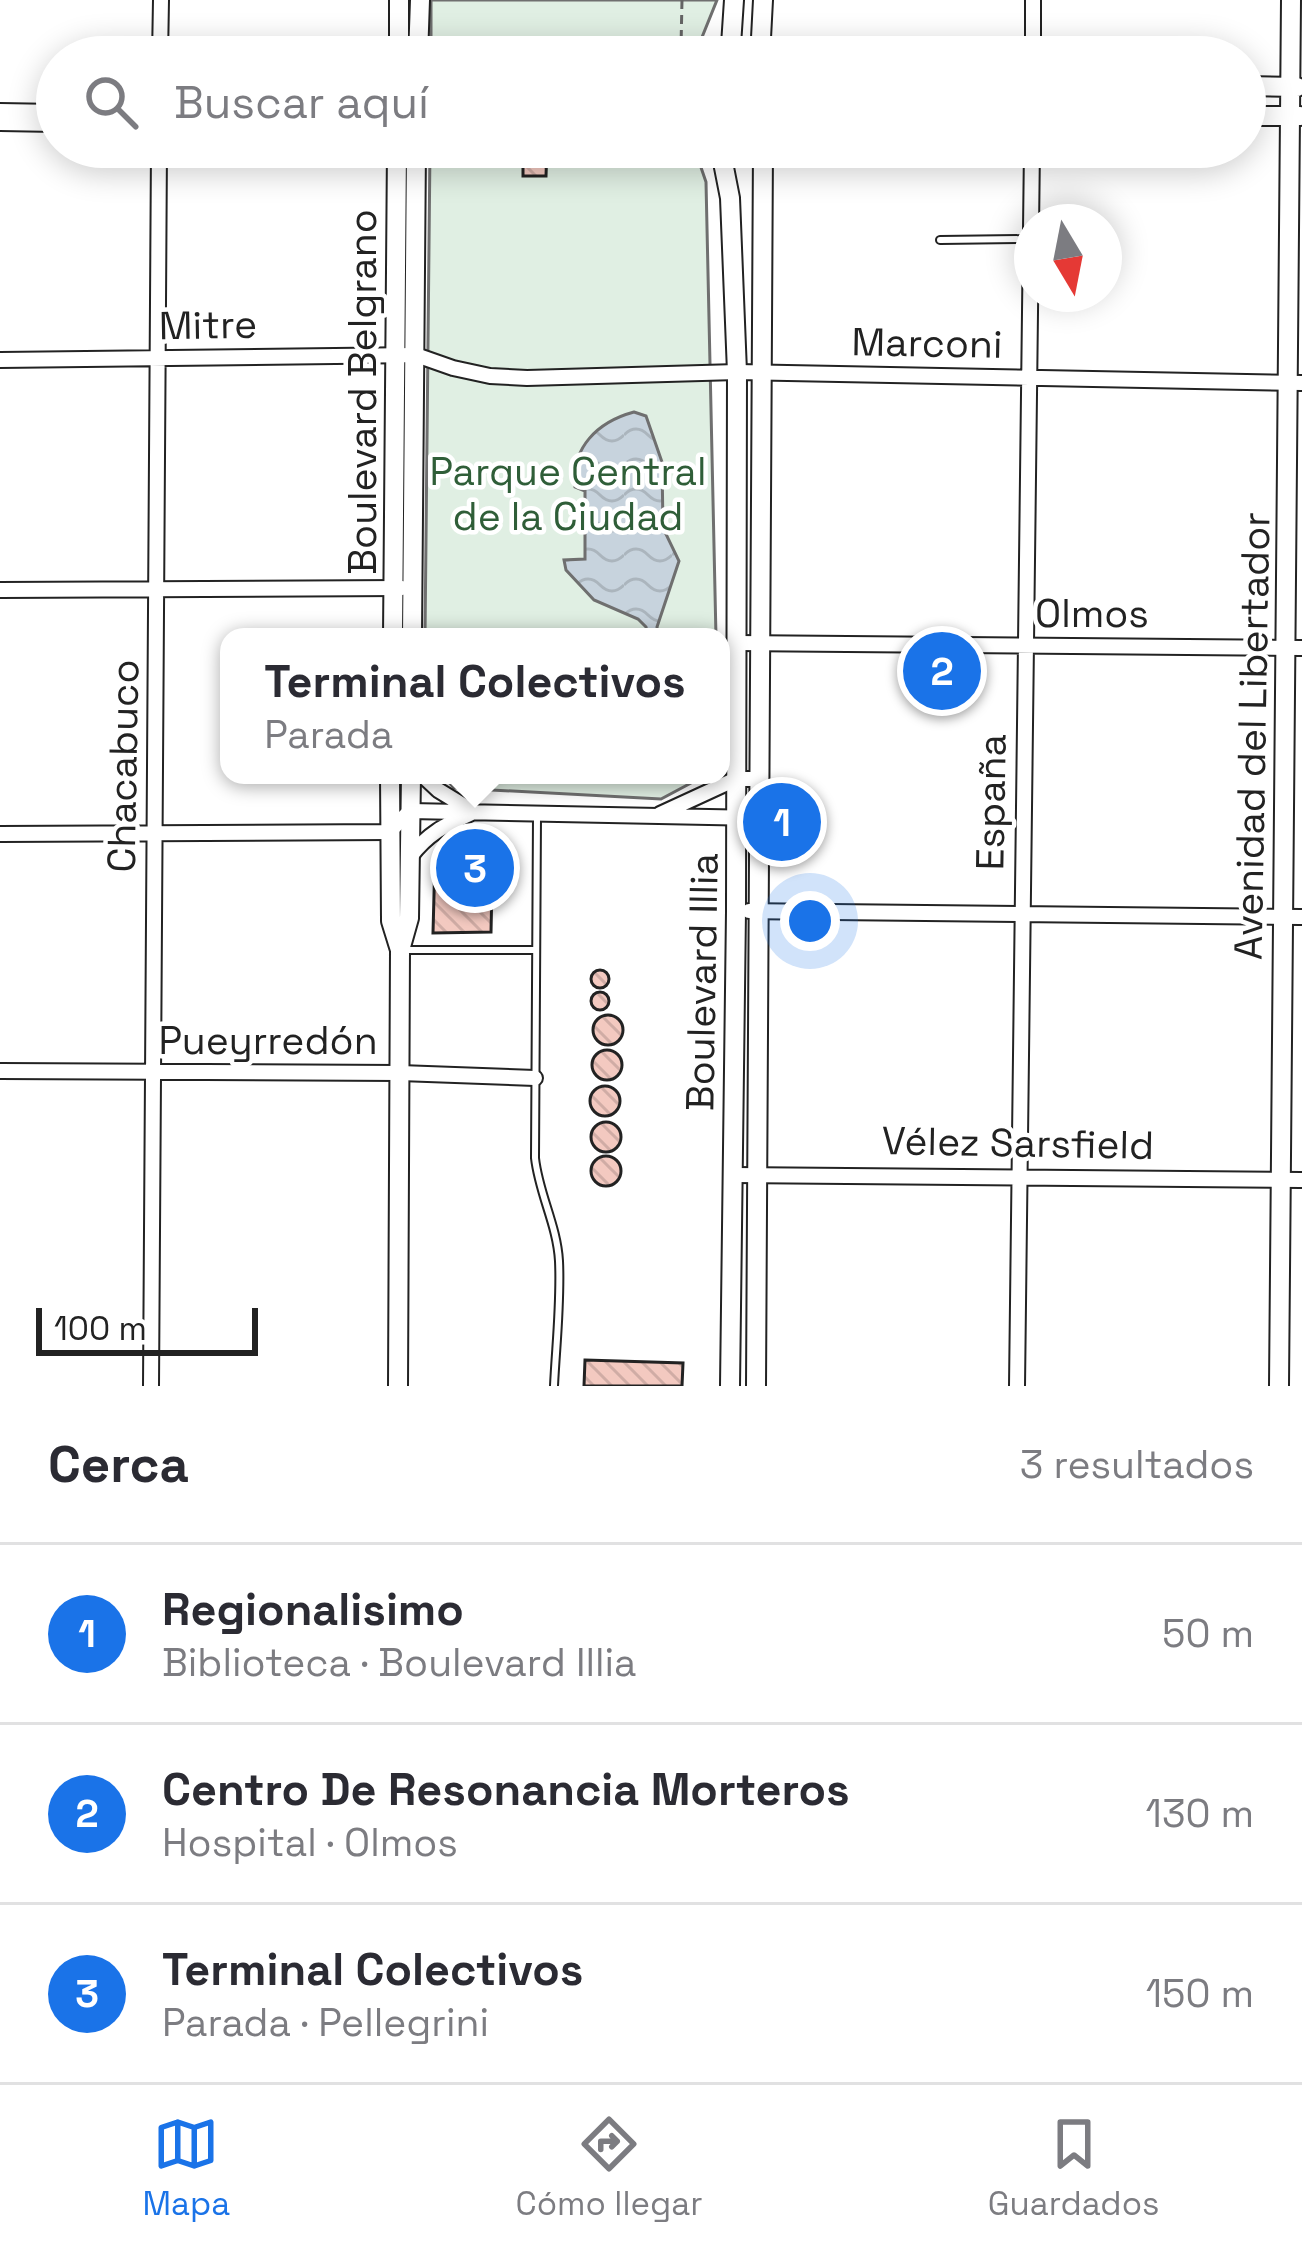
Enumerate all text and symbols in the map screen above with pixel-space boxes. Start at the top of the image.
search box [36,36,1266,168]
icon: search [78,69,144,135]
text: Buscar aquí [174,74,429,131]
north arrow [1014,204,1122,312]
street label: Boulevard Belgrano [338,209,387,575]
street label: Mitre [158,300,258,350]
street label: Marconi [851,317,1003,369]
park label: Parque Central de la Ciudad [430,447,706,541]
street label: Avenidad del Libertador [1224,512,1280,960]
street label: Olmos [1035,589,1149,638]
pin: 2 [903,626,981,716]
popup [220,628,730,784]
text: Terminal Colectivos [264,653,686,710]
street label: Chacabuco [97,659,149,873]
text: Parada [264,710,393,759]
street label: España [965,733,1017,871]
pin: 1 [743,777,821,867]
pin: 3 [436,823,514,913]
street label: Boulevard Illia [675,852,729,1112]
your location [780,891,840,951]
street label: Pueyrredón [158,1016,378,1065]
street label: Vélez Sarsfield [881,1116,1155,1170]
scale bar [36,1302,258,1355]
text: 100 m [54,1308,147,1350]
text: Cerca [48,1432,189,1497]
text: 3 resultados [1020,1440,1254,1489]
text: Regionalisimo [162,1581,464,1638]
text: 1 [78,1609,96,1658]
text: 50 m [1162,1609,1254,1658]
text: Biblioteca · Boulevard Illia [162,1638,637,1687]
text: Centro De Resonancia Morteros [162,1761,850,1818]
text: 2 [75,1789,99,1838]
text: 130 m [1146,1789,1254,1838]
text: Hospital · Olmos [162,1818,458,1867]
text: Terminal Colectivos [162,1941,583,1998]
text: 3 [75,1969,99,2018]
text: 150 m [1146,1969,1254,2018]
text: Parada · Pellegrini [162,1998,489,2047]
tab: Mapa [143,2111,230,2225]
tab: Cómo llegar [515,2111,703,2225]
tab: Guardados [988,2111,1159,2225]

